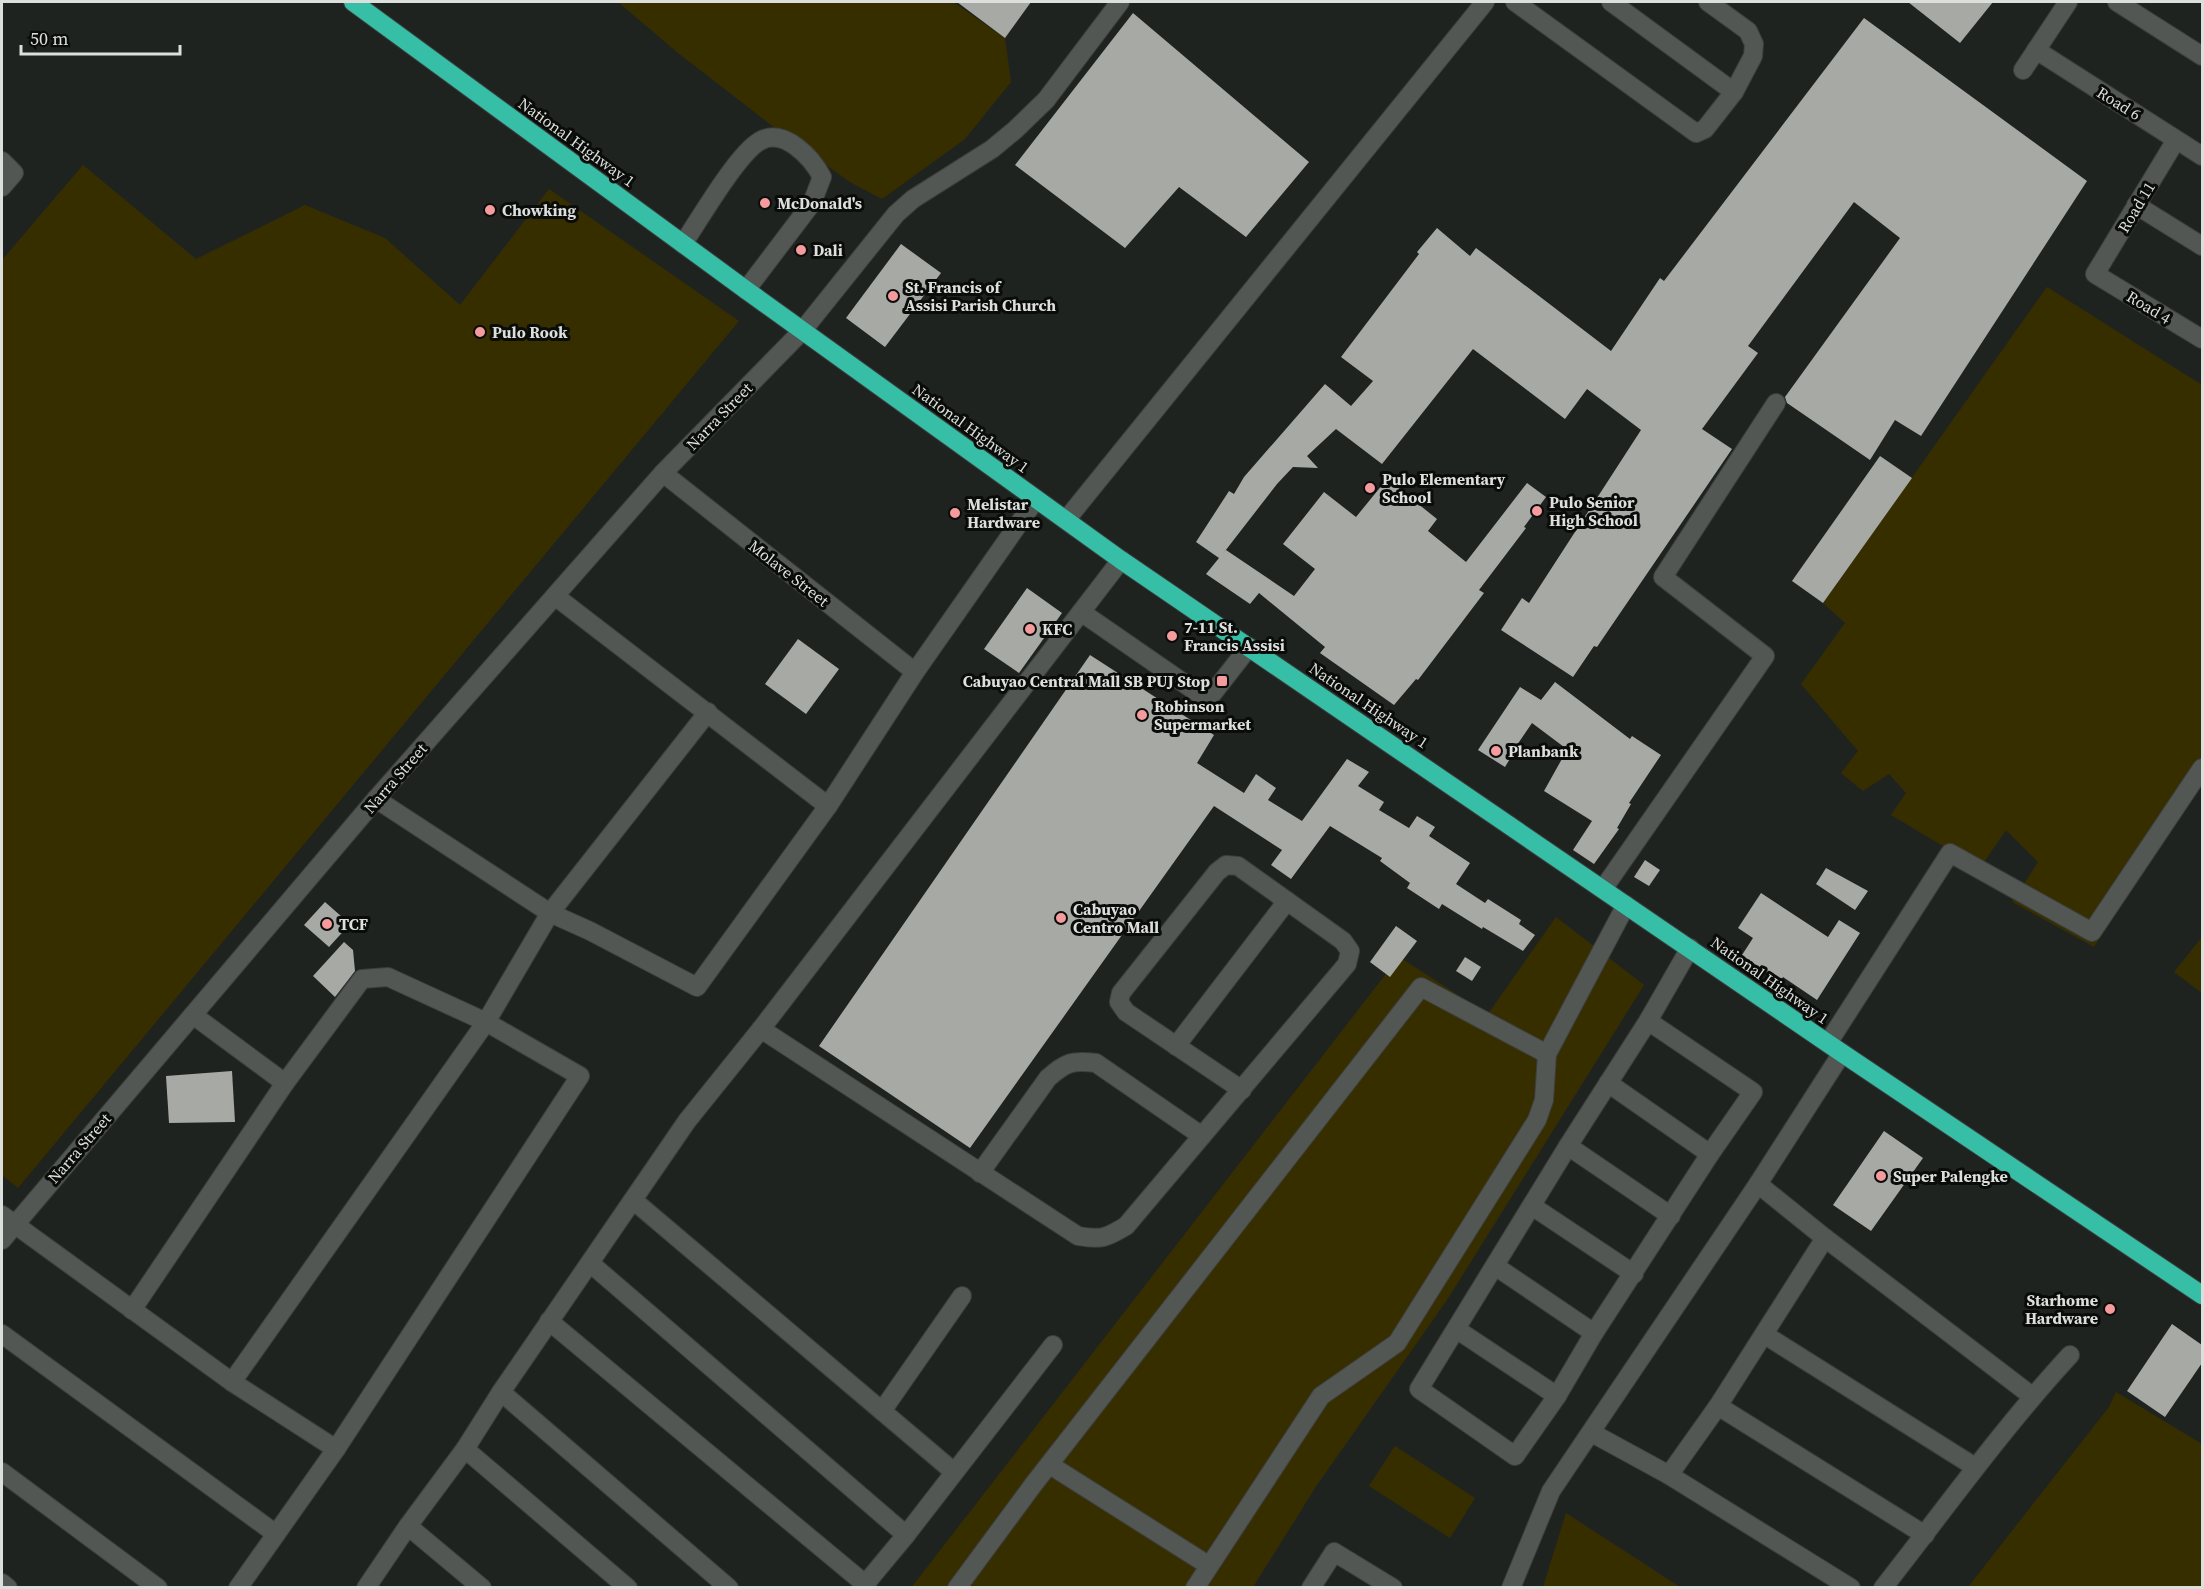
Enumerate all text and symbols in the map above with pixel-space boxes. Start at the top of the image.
scale bar [21,18,180,56]
text: 50 m [30,26,68,51]
street label: Road 6 [2093,81,2145,125]
street label: National Highway 1 [514,92,640,192]
street label: Road 11 [2112,177,2160,237]
place label: McDonald's [777,192,862,214]
marker: McDonald's [758,196,772,210]
place label: Chowking [502,199,576,221]
marker: Chowking [483,203,497,217]
place label: Dali [813,239,843,261]
marker: Dali [794,243,808,257]
place label: St. Francis of Assisi Parish Church [905,276,1056,316]
street label: Road 4 [2123,285,2175,329]
marker: St. Francis of Assisi Parish Church [886,289,900,303]
place label: Pulo Rook [492,321,568,343]
marker: Pulo Rook [473,325,487,339]
street label: Narra Street [681,377,757,455]
street label: National Highway 1 [908,378,1034,478]
place label: Pulo Elementary School [1382,468,1506,508]
marker: Pulo Elementary School [1363,481,1377,495]
place label: Pulo Senior High School [1549,491,1638,531]
place label: Melistar Hardware [967,493,1040,533]
marker: Pulo Senior High School [1530,504,1544,518]
marker: Melistar Hardware [948,506,962,520]
street label: Molave Street [744,535,834,612]
place label: 7-11 St. Francis Assisi [1184,616,1285,656]
place label: KFC [1042,618,1072,640]
marker: KFC [1023,622,1037,636]
marker: 7-11 St. Francis Assisi [1165,629,1179,643]
street label: National Highway 1 [1305,657,1433,753]
place label: Cabuyao Central Mall SB PUJ Stop [963,670,1210,692]
marker: Cabuyao Central Mall SB PUJ Stop [1215,674,1229,688]
place label: Robinson Supermarket [1154,695,1251,735]
marker: Robinson Supermarket [1135,708,1149,722]
street label: Narra Street [358,738,432,818]
place label: Planbank [1508,740,1579,762]
marker: Planbank [1489,744,1503,758]
place label: Cabuyao Centro Mall [1073,898,1159,938]
marker: Cabuyao Centro Mall [1054,911,1068,925]
place label: TCF [339,913,368,935]
marker: TCF [320,917,334,931]
street label: National Highway 1 [1707,931,1833,1029]
street label: Narra Street [42,1108,116,1188]
place label: Super Palengke [1893,1165,2008,1187]
marker: Super Palengke [1874,1169,1888,1183]
place label: Starhome Hardware [2025,1289,2098,1329]
marker: Starhome Hardware [2103,1302,2117,1316]

